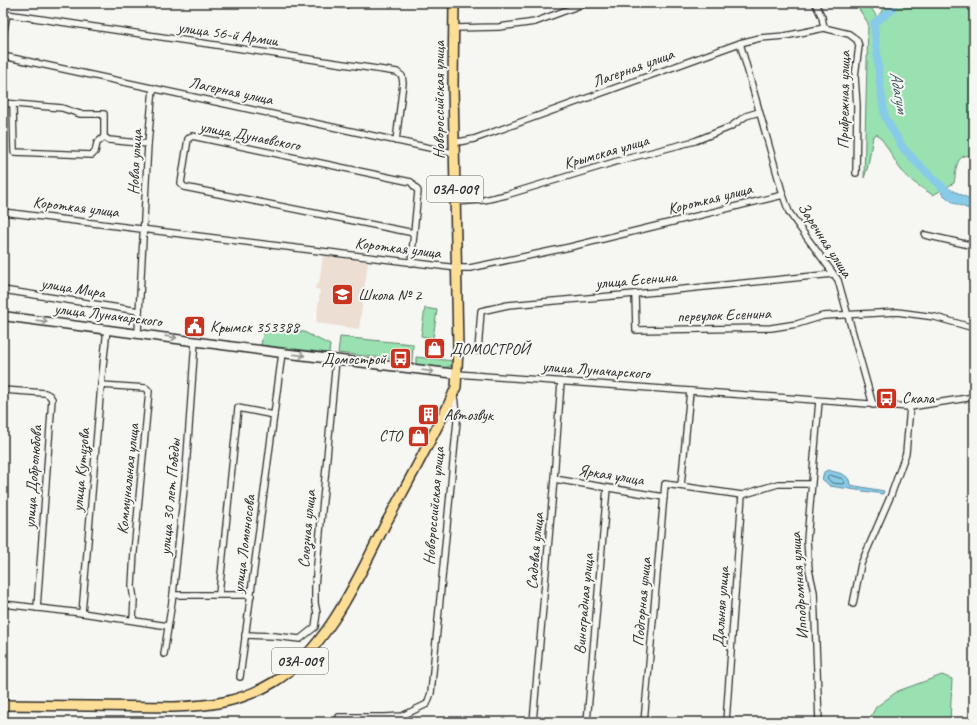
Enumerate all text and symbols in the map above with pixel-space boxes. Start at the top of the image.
street label: улица 56-й Армии [176,17,280,51]
street label: Новороссийская улица [429,39,449,159]
street label: Лагерная улица [590,44,677,92]
street label: Прибрежная улица [833,50,855,149]
water label: Адагум [885,70,913,117]
street label: Лагерная улица [187,72,276,110]
street label: улица Дунаевского [197,116,304,156]
street label: Новая улица [123,127,147,195]
street label: Крымская улица [561,130,652,174]
road number: 03А-009 [427,176,483,202]
street label: Короткая улица [666,179,755,219]
street label: Короткая улица [32,192,121,222]
street label: Заречная улица [793,199,857,282]
street label: Короткая улица [354,233,443,263]
street label: улица Есенина [594,266,679,294]
street label: улица Мира [39,273,108,303]
school or university icon: Школа № 2 [329,282,355,308]
place label: Школа № 2 [358,285,423,305]
street label: улица Луначарского [52,298,165,332]
street label: переулок Есенина [677,303,772,327]
public building icon: Крымск 353388 [181,314,207,340]
one-way arrow [35,317,48,325]
place label: Крымск 353388 [210,317,301,337]
one-way arrow [164,333,177,341]
shop icon: ДОМОСТРОЙ [421,336,447,362]
place label: ДОМОСТРОЙ [450,339,532,359]
bus stop icon: Домострой [388,346,414,372]
place label: Домострой [322,349,387,369]
one-way arrow [292,351,305,359]
street label: улица Луначарского [540,356,653,384]
one-way arrow [421,367,434,375]
bus stop icon: Скала [874,385,900,411]
place label: Скала [902,388,936,408]
building icon: Автозвук [416,402,442,428]
place label: Автозвук [444,405,494,425]
street label: Коммунальная улица [112,421,144,535]
street label: улица Добролюбова [19,423,47,530]
shop icon: СТО [405,423,431,449]
street label: улица Кутузова [67,426,95,514]
place label: СТО [379,426,404,446]
street label: улица 30 лет Победы [155,436,185,557]
street label: Новороссийская улица [419,445,449,566]
street label: Яркая улица [577,460,647,490]
street label: Союзная улица [294,488,320,569]
street label: улица Ломоносова [228,492,260,595]
street label: Садовая улица [522,511,548,590]
street label: Ипподромная улица [785,531,813,640]
street label: Виноградная улица [570,551,598,655]
street label: Подгорная улица [628,556,656,647]
street label: Дальняя улица [708,565,734,648]
road number: 03А-009 [272,648,328,674]

